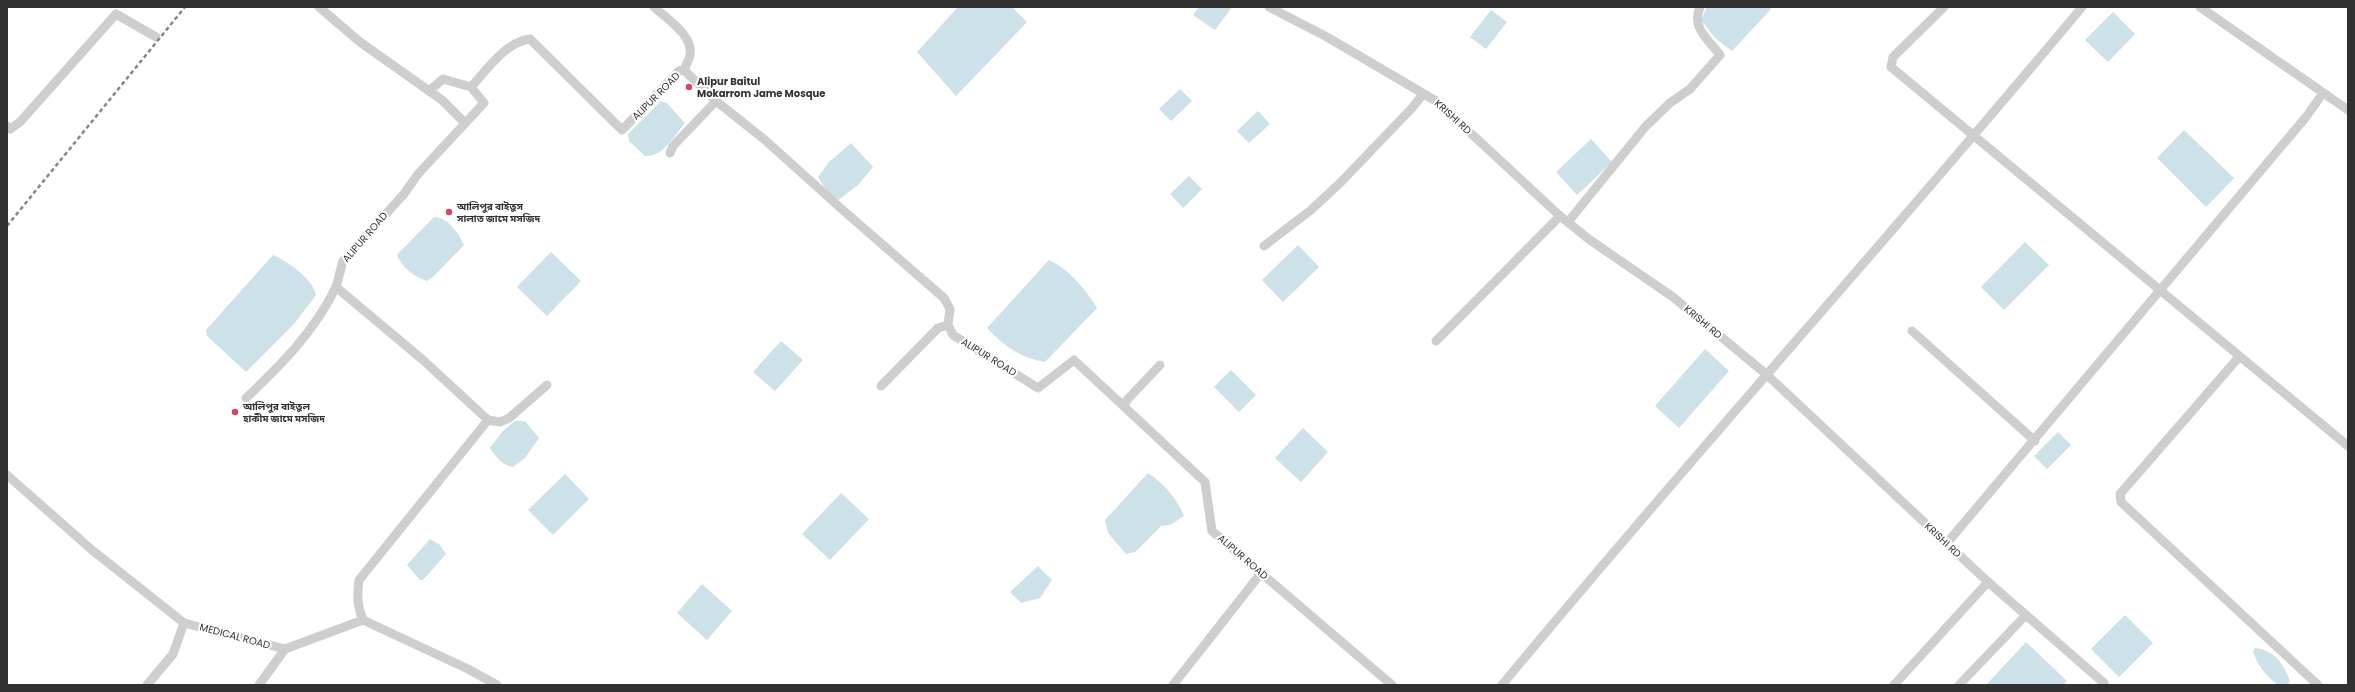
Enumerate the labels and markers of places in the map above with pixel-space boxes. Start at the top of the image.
place label: Alipur Baitul Mokarrom Jame Mosque [697,74,825,101]
marker: Alipur Baitul Mokarrom Jame Mosque [684,82,694,92]
place label: আলিপুর বাইতুস সালাত জামে মসজিদ [456,199,541,226]
marker: আলিপুর বাইতুস সালাত জামে মসজিদ [444,207,454,217]
place label: আলিপুর বাইতুল হাকীম জামে মসজিদ [242,399,325,426]
marker: আলিপুর বাইতুল হাকীম জামে মসজিদ [230,407,240,417]

